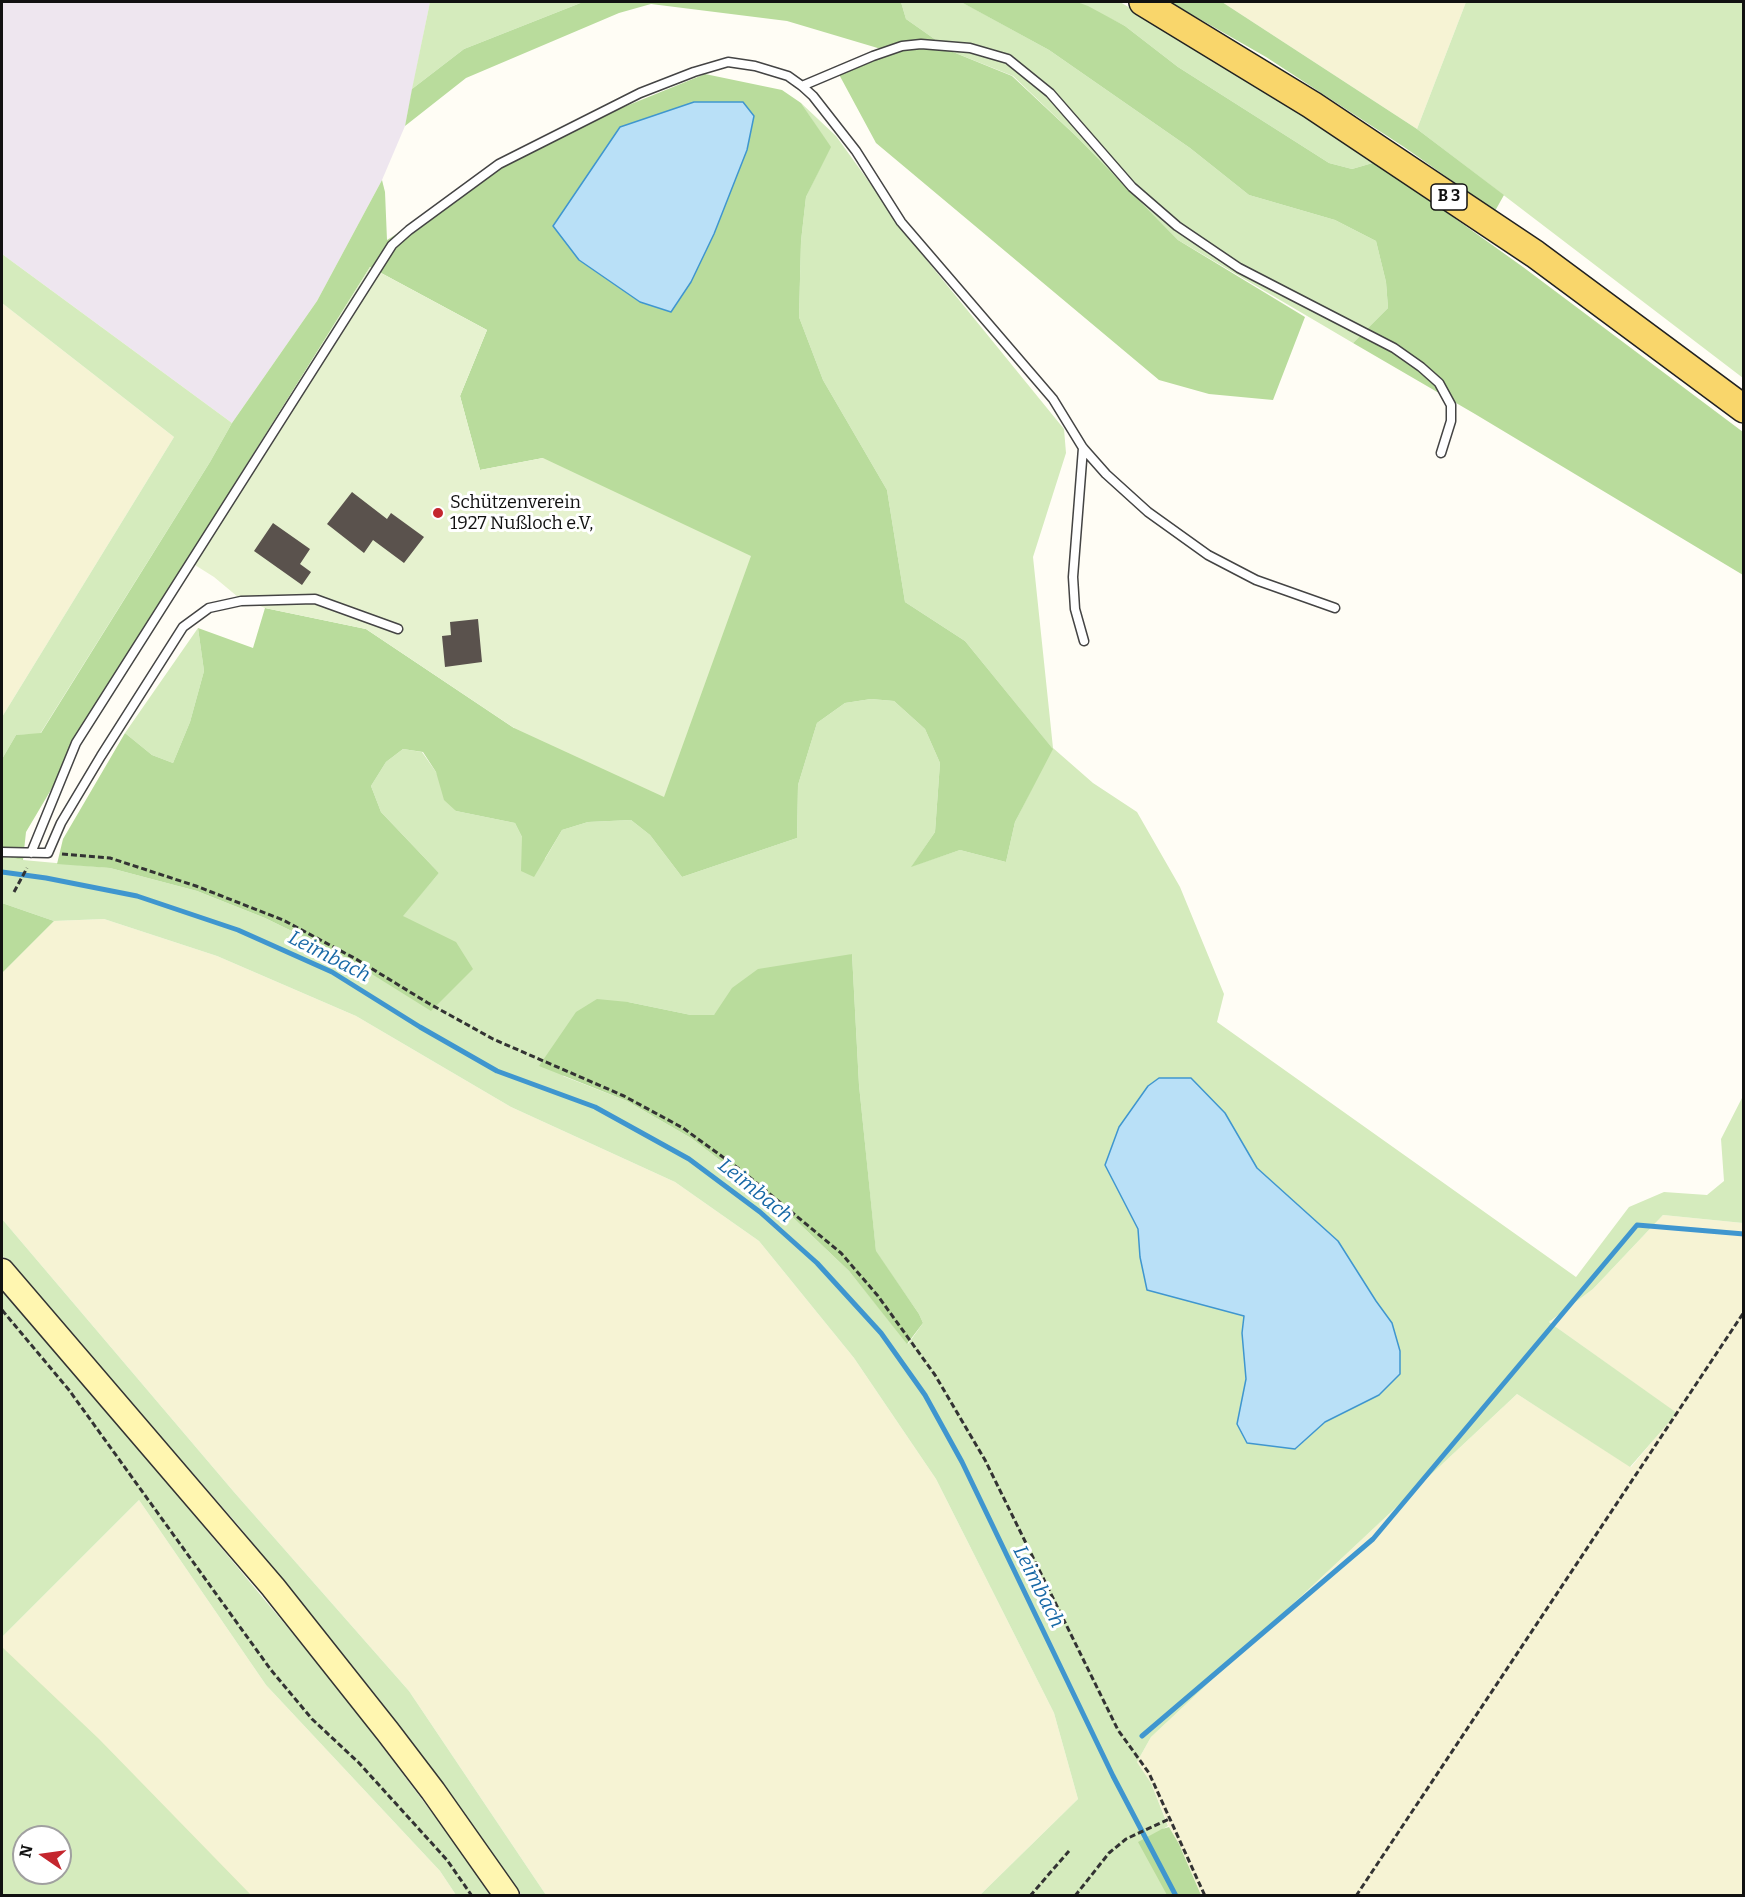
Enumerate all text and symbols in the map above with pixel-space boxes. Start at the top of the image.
road number: B 3 [1431,184,1467,210]
place label: Schützenverein 1927 Nußloch e.V, [450,492,593,534]
marker: Schützenverein 1927 Nußloch e.V, [431,506,445,520]
water label: Leimbach [284,926,374,988]
water label: Leimbach [713,1154,797,1228]
water label: Leimbach [1007,1542,1069,1632]
north arrow [12,1825,72,1885]
text: N [15,1843,37,1859]

